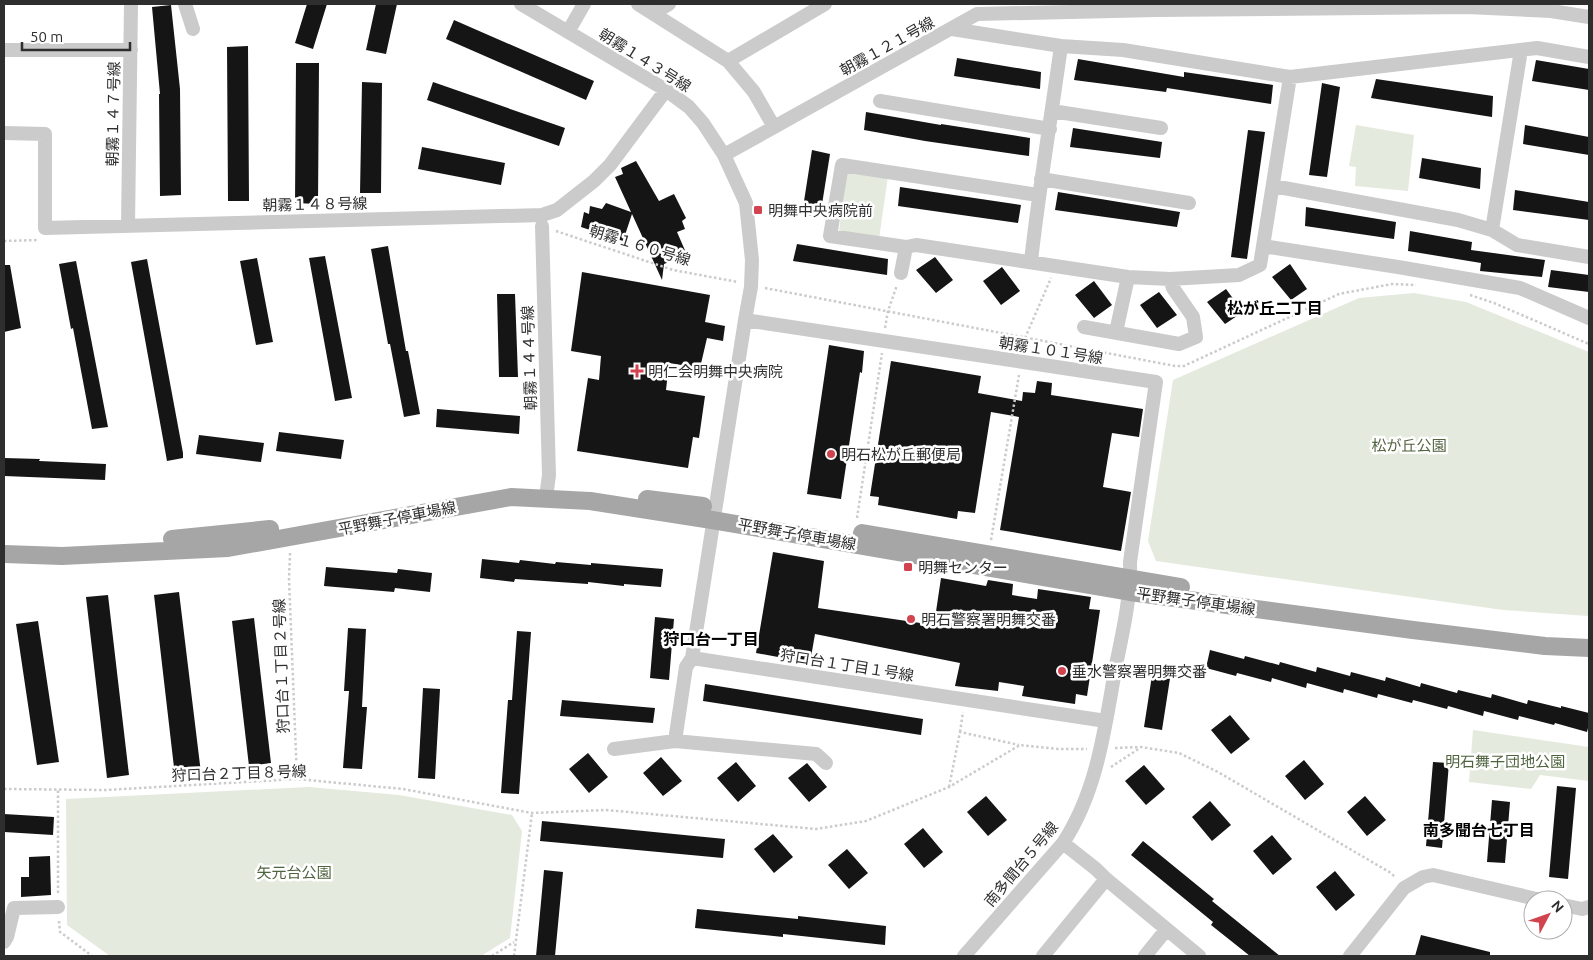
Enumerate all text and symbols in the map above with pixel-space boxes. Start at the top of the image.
street label: 朝霧１２１号線 [837,13,937,79]
scale bar [22,20,130,52]
street label: 朝霧１４３号線 [596,25,694,95]
text: 50 m [30,28,63,45]
street label: 朝霧１４７号線 [104,61,122,167]
street label: 朝霧１４８号線 [262,195,368,213]
place label: 明舞中央病院前 [768,202,873,219]
marker: 明舞中央病院前 [752,204,764,216]
street label: 朝霧１６０号線 [587,222,693,268]
district label: 松が丘二丁目 [1227,299,1323,317]
street label: 朝霧１４４号線 [519,305,539,411]
street label: 朝霧１０１号線 [998,333,1104,367]
place label: 明仁会明舞中央病院 [648,363,783,380]
marker: 明仁会明舞中央病院 [630,364,644,378]
park label: 松が丘公園 [1371,437,1447,454]
place label: 明石松が丘郵便局 [841,446,961,463]
marker: 明石松が丘郵便局 [825,448,837,460]
street label: 平野舞子停車場線 [336,498,458,538]
street label: 平野舞子停車場線 [736,515,858,553]
place label: 明舞センター [918,559,1008,576]
marker: 明舞センター [902,561,914,573]
street label: 平野舞子停車場線 [1135,584,1257,618]
street label: 狩口台１丁目２号線 [270,598,292,734]
place label: 明石警察署明舞交番 [921,611,1056,628]
marker: 明石警察署明舞交番 [905,613,917,625]
district label: 狩口台一丁目 [663,630,759,648]
street label: 狩口台１丁目１号線 [779,646,915,684]
place label: 垂水警察署明舞交番 [1072,663,1207,680]
marker: 垂水警察署明舞交番 [1056,665,1068,677]
park label: 明石舞子団地公園 [1445,753,1565,770]
street label: 狩口台２丁目８号線 [171,762,307,784]
street label: 南多聞台５号線 [981,818,1061,910]
district label: 南多聞台七丁目 [1423,821,1535,839]
park label: 矢元台公園 [256,864,332,881]
north arrow [1523,890,1573,940]
text: N [1548,897,1567,916]

